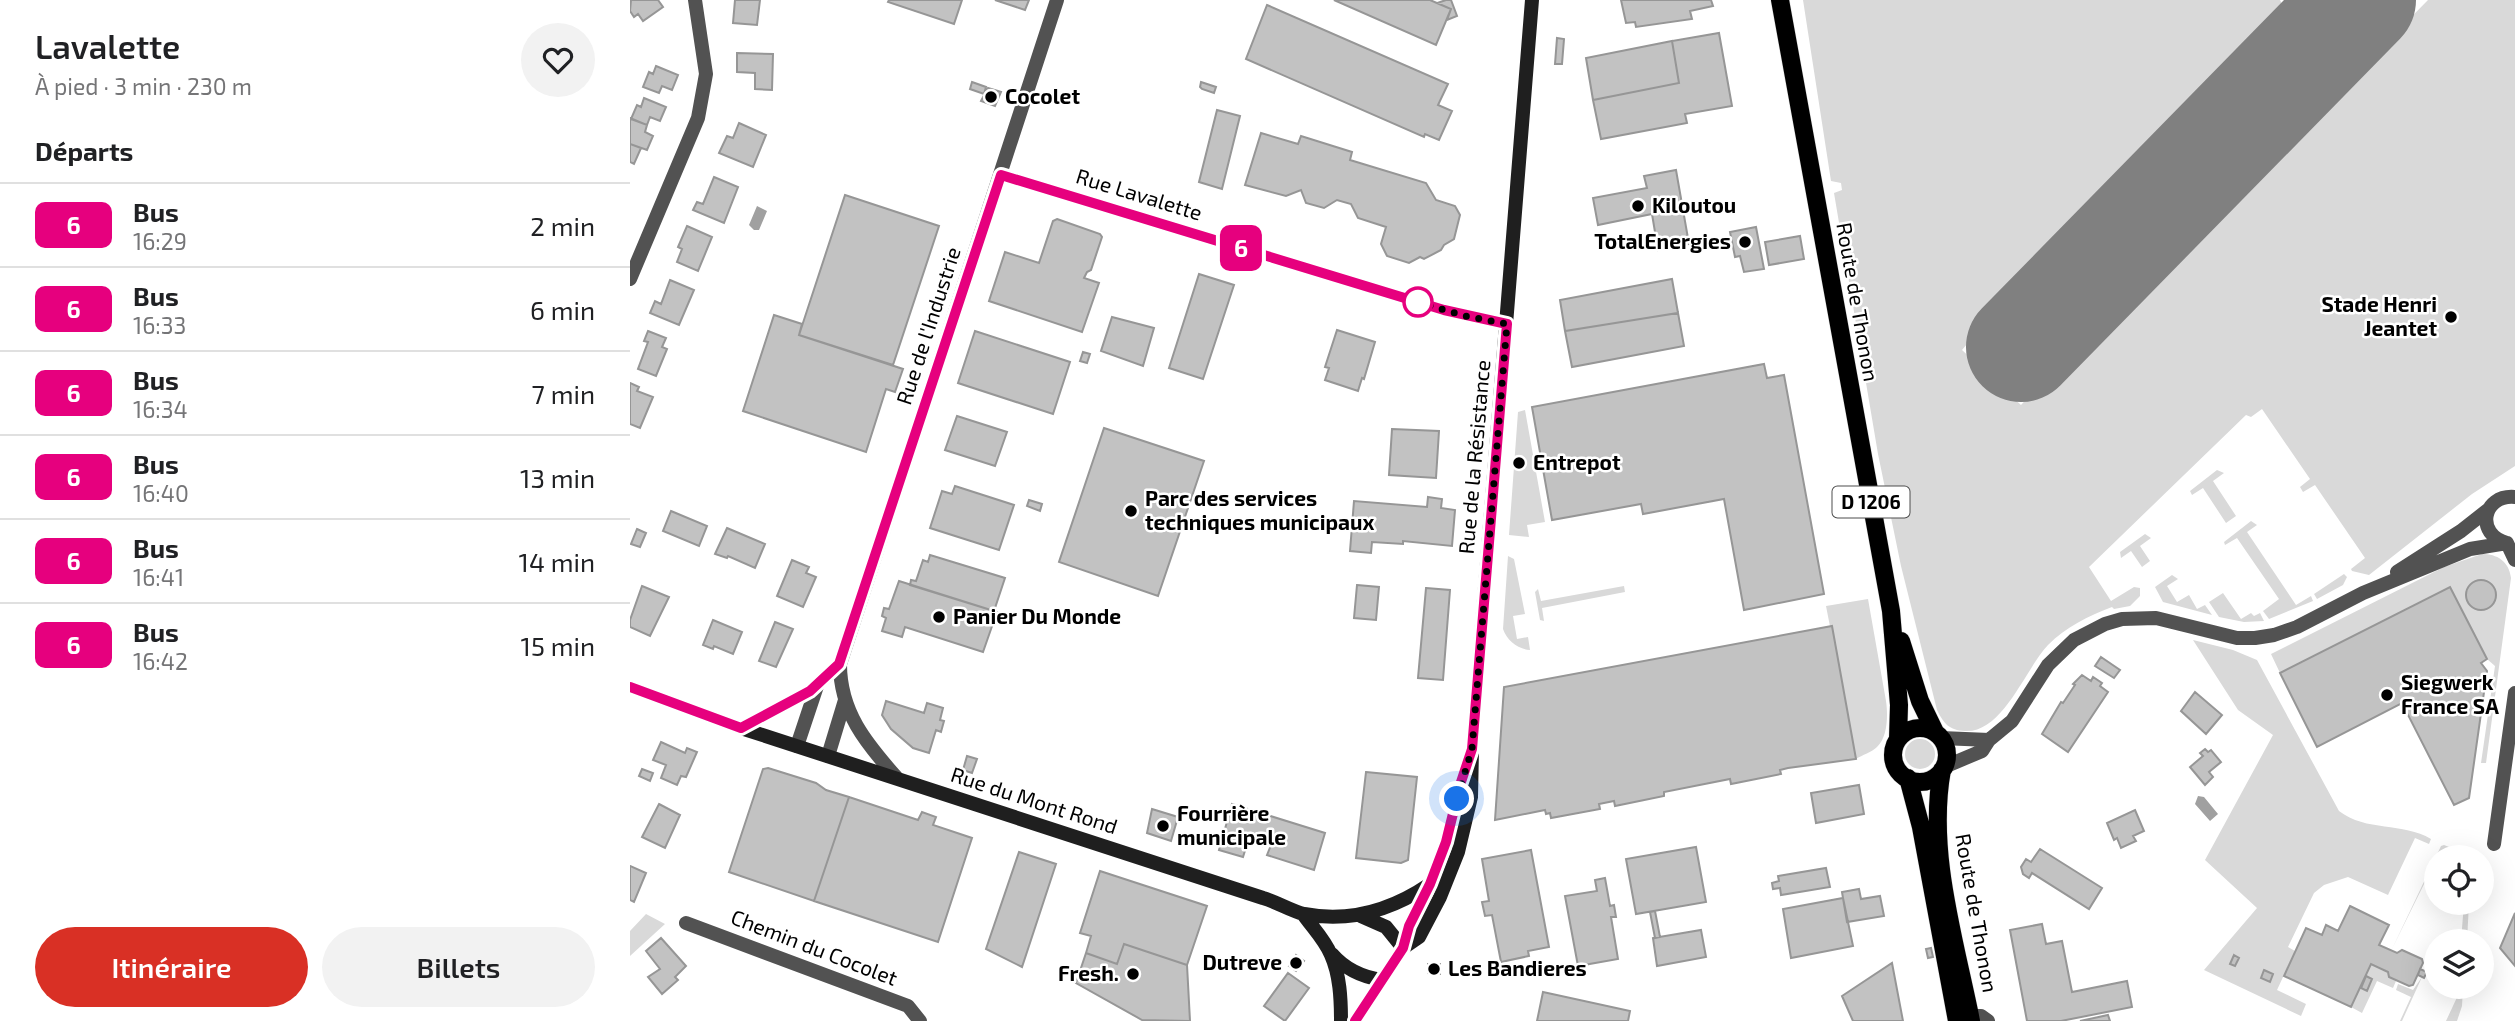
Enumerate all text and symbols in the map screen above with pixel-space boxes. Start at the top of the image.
button: heart [521,23,595,97]
text: Lavalette [35,26,180,66]
text: À pied · 3 min · 230 m [35,72,252,100]
place label: Cocolet [1005,83,1080,108]
marker: Cocolet [983,89,999,105]
text: Départs [35,135,133,166]
street label: Rue Lavalette [1073,163,1206,225]
place label: Kiloutou [1652,192,1736,217]
text: Bus [133,196,179,227]
marker: Kiloutou [1630,198,1646,214]
text: 6 [66,210,81,239]
text: 2 min [530,210,595,241]
street label: Route de Thonon [1832,220,1885,383]
line badge: 6 [1218,225,1264,271]
text: 16:29 [133,227,187,255]
place label: TotalEnergies [1594,228,1731,253]
text: 6 [1234,233,1248,262]
marker: TotalEnergies [1737,234,1753,250]
street label: Rue de l'Industrie [890,244,965,408]
text: Bus [133,280,179,311]
unlabelled marker [1403,287,1433,317]
place label: Stade Henri Jeantet [2322,291,2437,340]
text: 6 [66,294,81,323]
text: 6 min [530,294,595,325]
marker: Stade Henri Jeantet [2443,309,2459,325]
text: 16:33 [133,311,186,339]
street label: Rue de la Résistance [1453,359,1494,555]
text: Bus [133,364,179,395]
text: 6 [66,378,81,407]
text: 7 min [532,378,595,409]
text: 16:34 [133,395,188,423]
text: Bus [133,448,179,479]
place label: Entrepot [1533,449,1621,474]
marker: Entrepot [1511,455,1527,471]
text: 6 [66,462,81,491]
text: 13 min [520,462,595,493]
text: 16:40 [133,479,189,507]
place label: Parc des services techniques municipaux [1145,485,1375,534]
road number: D 1206 [1832,486,1910,517]
marker: Parc des services techniques municipaux [1123,503,1139,519]
text: Bus [133,532,179,563]
text: 6 [66,546,81,575]
text: 14 min [519,546,595,577]
text: 16:41 [133,563,184,591]
place label: Panier Du Monde [953,603,1121,628]
marker: Panier Du Monde [931,609,947,625]
text: Bus [133,616,179,647]
text: 6 [66,630,81,659]
text: 15 min [521,630,595,661]
text: 16:42 [133,647,188,675]
place label: Siegwerk France SA [2401,669,2499,718]
marker: Siegwerk France SA [2379,687,2395,703]
street label: Rue du Mont Rond [948,761,1121,838]
your location [1439,781,1474,816]
place label: Fourrière municipale [1177,800,1286,849]
marker: Fourrière municipale [1155,818,1171,834]
street label: Route de Thonon [1951,831,2004,994]
map controls [2424,845,2494,999]
button: locate [2424,845,2494,915]
street label: Chemin du Cocolet [728,903,901,990]
button: Itinéraire [35,927,308,1007]
button: Billets [322,927,595,1007]
button: layers [2424,929,2494,999]
place label: Dutreve [1203,949,1282,974]
marker: Dutreve [1288,955,1304,971]
place label: Les Bandieres [1448,955,1587,980]
place label: Fresh. [1058,960,1119,985]
marker: Les Bandieres [1426,961,1442,977]
marker: Fresh. [1125,966,1141,982]

